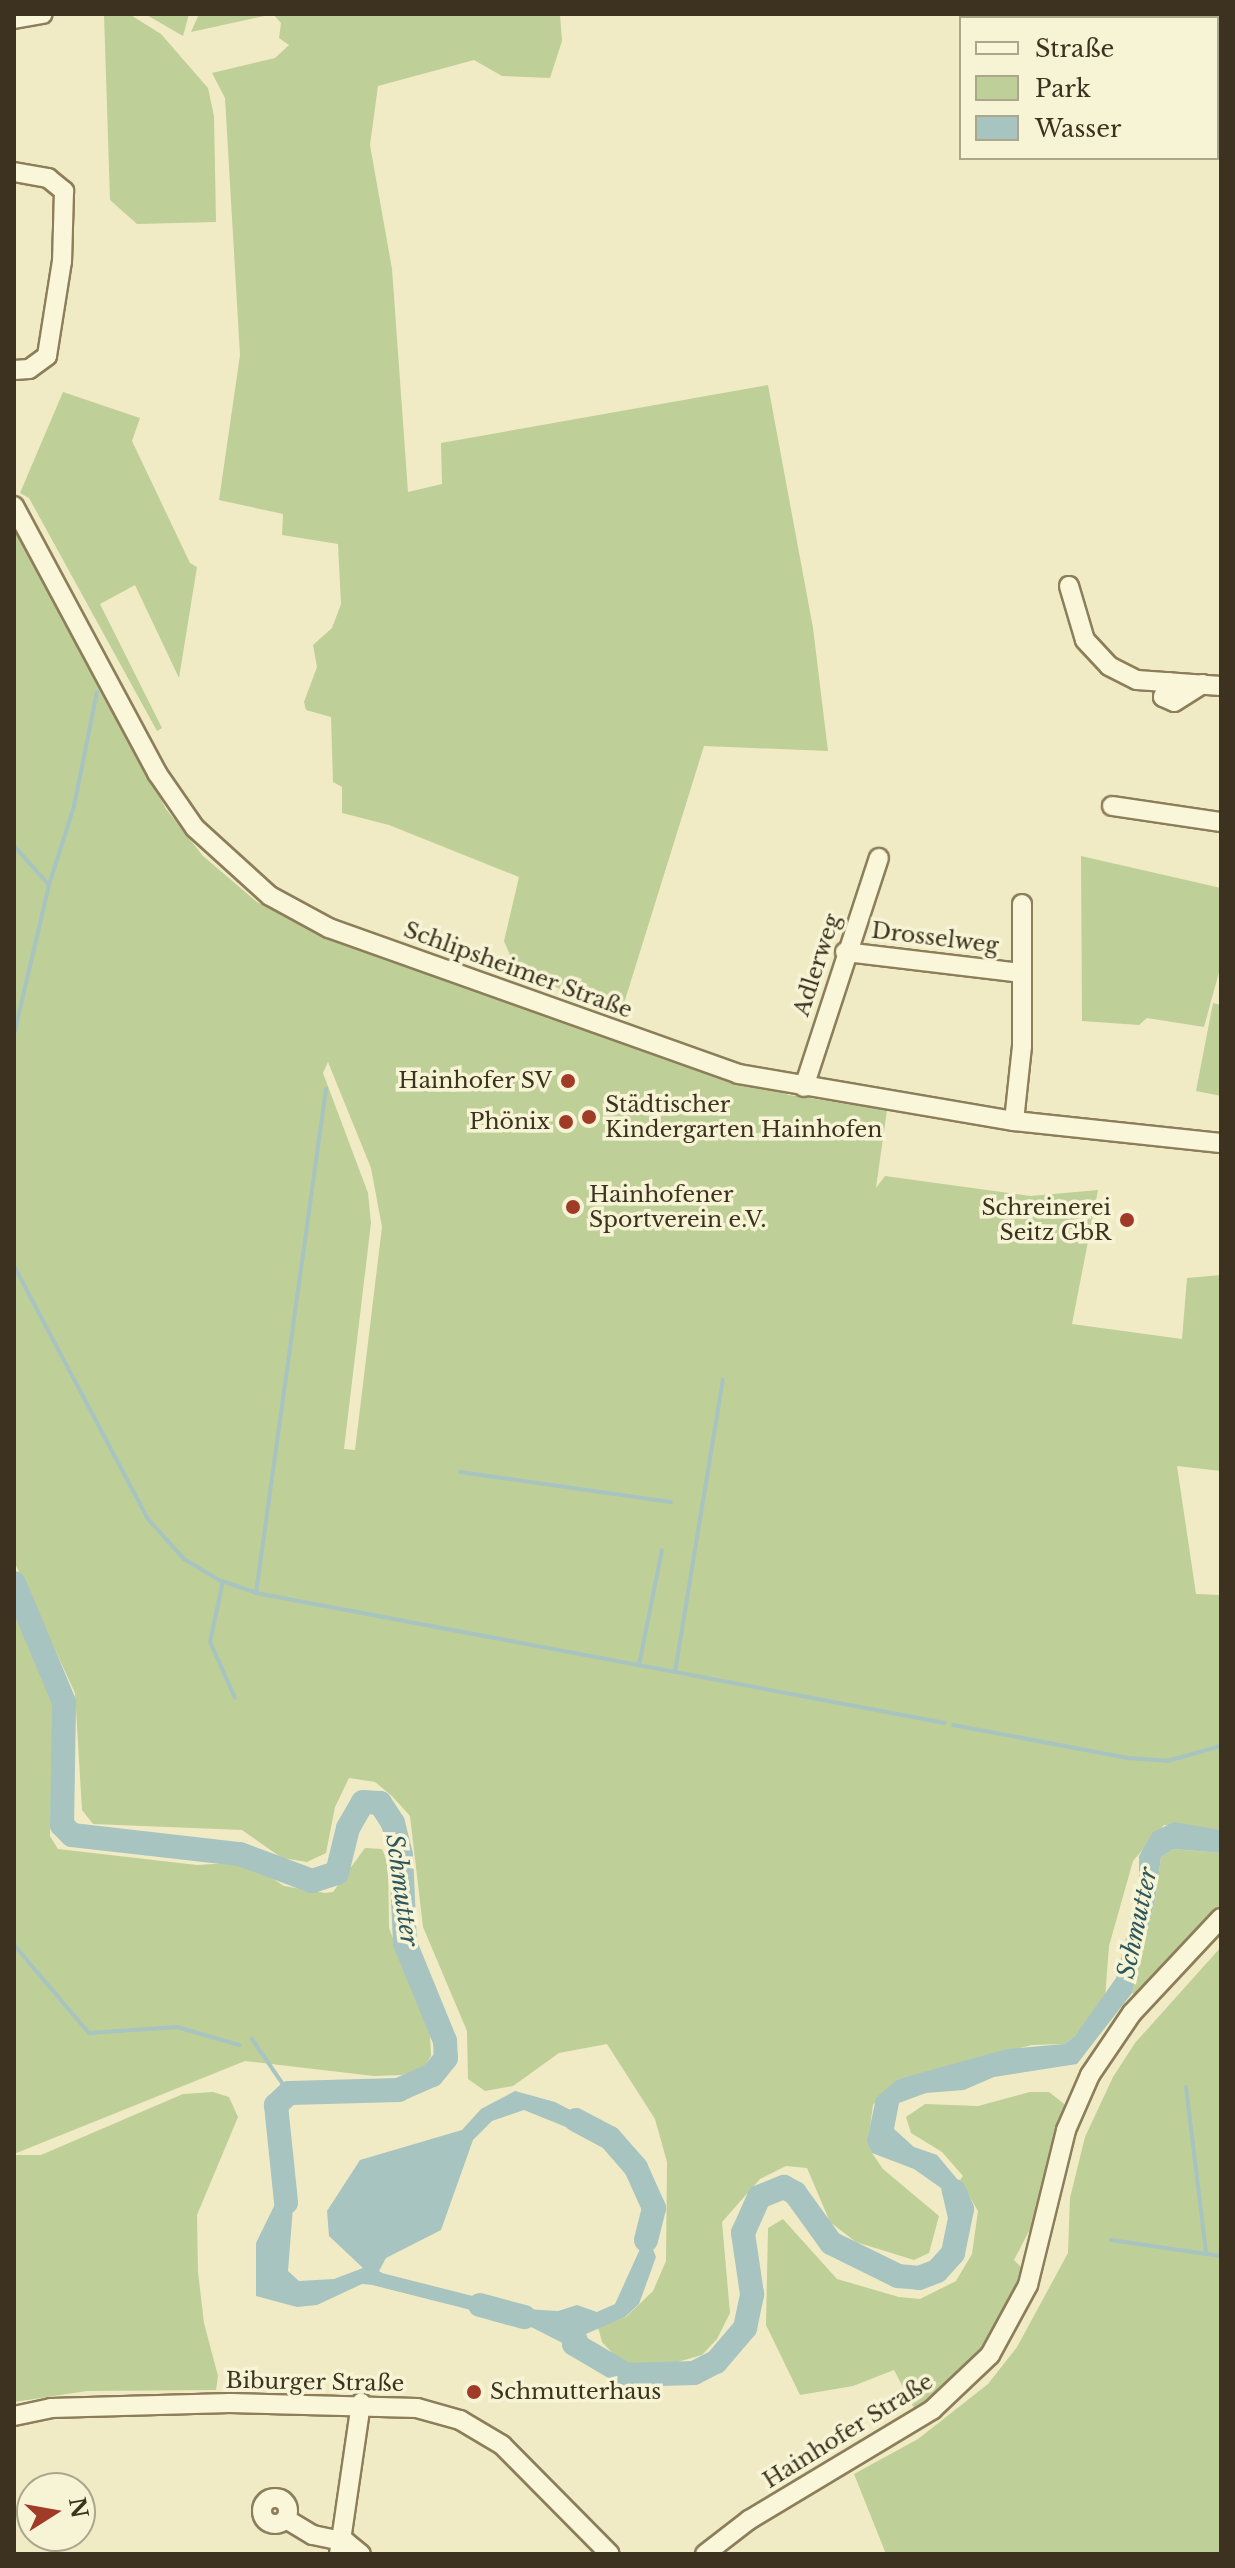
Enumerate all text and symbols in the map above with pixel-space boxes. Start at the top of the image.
legend [959,16,1219,160]
text: Straße [1035,34,1114,63]
text: Park [1035,74,1091,103]
text: Wasser [1035,114,1121,143]
street label: Adlerweg [788,911,846,1019]
street label: Schlipsheimer Straße [400,916,636,1024]
street label: Drosselweg [870,917,1000,959]
place label: Hainhofer SV [398,1068,552,1094]
marker: Hainhofer SV [559,1072,577,1090]
place label: Städtischer Kindergarten Hainhofen [605,1091,882,1142]
marker: Städtischer Kindergarten Hainhofen [580,1108,598,1126]
place label: Phönix [469,1109,550,1135]
marker: Phönix [557,1113,575,1131]
place label: Hainhofener Sportverein e.V. [589,1181,766,1232]
place label: Schreinerei Seitz GbR [981,1194,1111,1246]
marker: Hainhofener Sportverein e.V. [564,1198,582,1216]
marker: Schreinerei Seitz GbR [1118,1211,1136,1229]
water label: Schmutter [380,1832,424,1948]
water label: Schmutter [1111,1865,1163,1981]
street label: Biburger Straße [225,2367,405,2397]
street label: Hainhofer Straße [758,2368,938,2494]
place label: Schmutterhaus [490,2379,661,2405]
marker: Schmutterhaus [465,2383,483,2401]
north arrow [16,2472,96,2552]
text: N [63,2495,93,2520]

